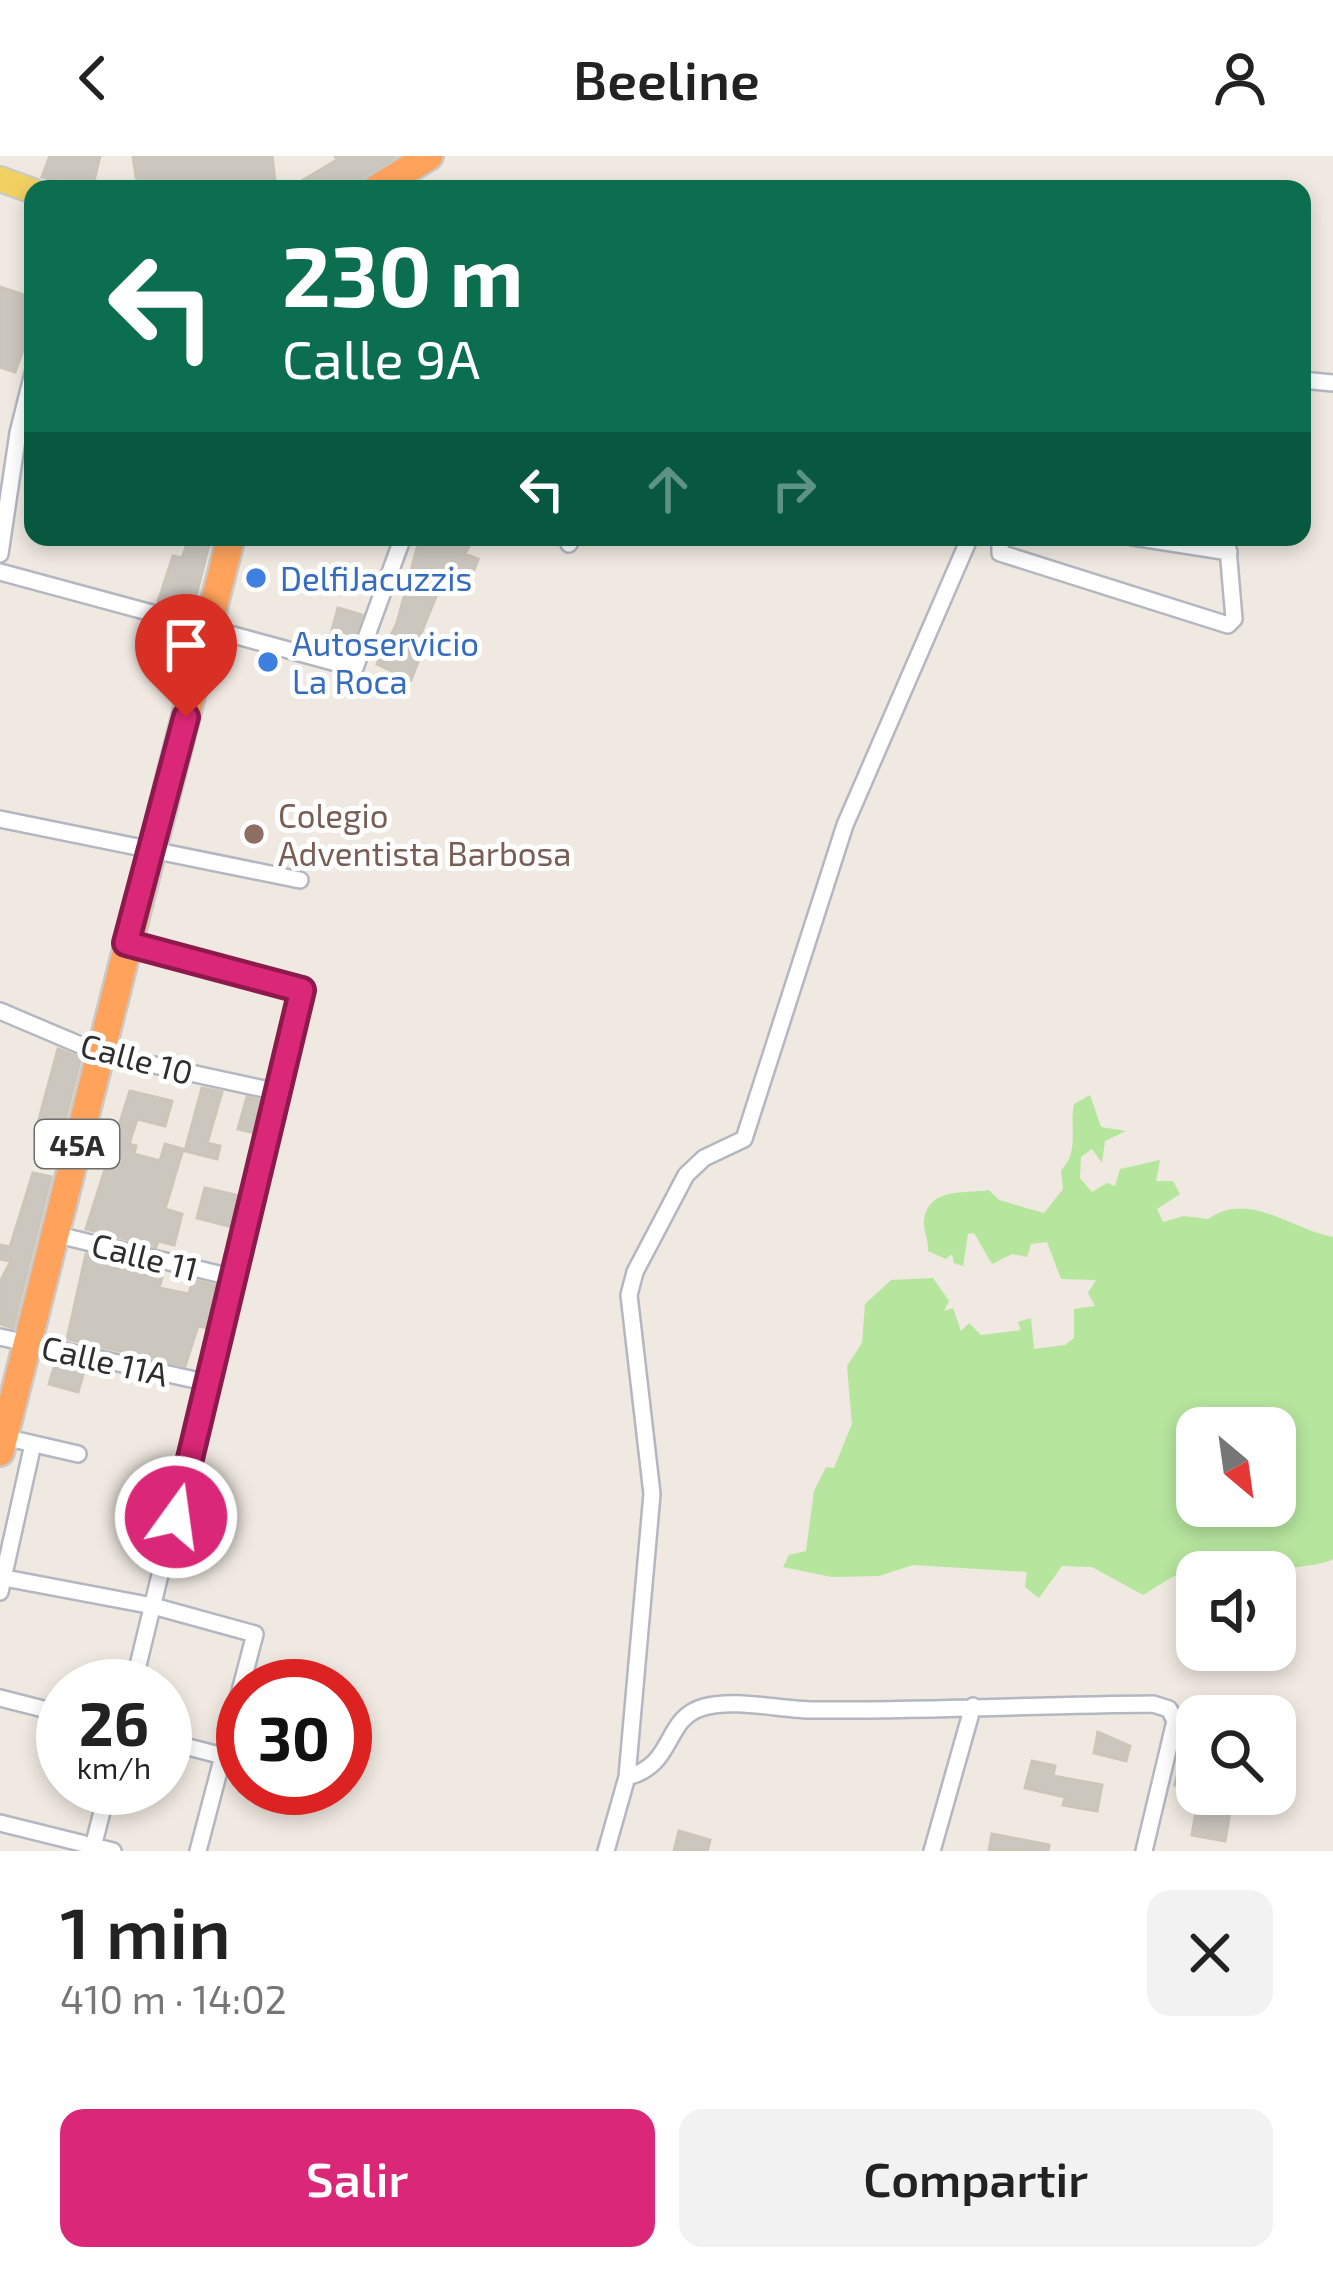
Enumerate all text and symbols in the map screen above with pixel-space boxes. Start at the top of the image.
icon: back [60,45,126,111]
icon: person [1207,45,1273,111]
text: Beeline [573,46,760,111]
text: 230 m [282,223,524,324]
icon: left [84,228,240,384]
text: Calle 9A [282,325,480,390]
icon: left [509,456,575,522]
icon: ahead [635,456,701,522]
icon: right [761,456,827,522]
place label: DelfiJacuzzis [280,558,472,598]
marker: DelfiJacuzzis [243,565,269,591]
pin [135,594,237,717]
icon: arrive [153,612,219,678]
place label: Autoservicio La Roca [292,623,479,701]
marker: Autoservicio La Roca [255,649,281,675]
place label: Colegio Adventista Barbosa [278,795,571,873]
marker: Colegio Adventista Barbosa [241,821,267,847]
street label: Calle 10 [76,1024,198,1092]
road number: 45A [35,1120,119,1168]
street label: Calle 11 [88,1224,202,1288]
street label: Calle 11A [38,1326,173,1394]
north arrow [1176,1407,1296,1527]
map controls [1176,1407,1296,1815]
position arrow [113,1454,239,1580]
button: sound [1176,1551,1296,1671]
speed limit sign: 30 [216,1659,372,1815]
text: 26 [79,1686,149,1758]
button: search [1176,1695,1296,1815]
text: km/h [77,1749,151,1785]
text: 1 min [60,1887,231,1973]
button: close [1147,1890,1273,2016]
text: 410 m · 14:02 [60,1975,287,2022]
button: Salir [60,2109,655,2247]
button: Compartir [679,2109,1273,2247]

